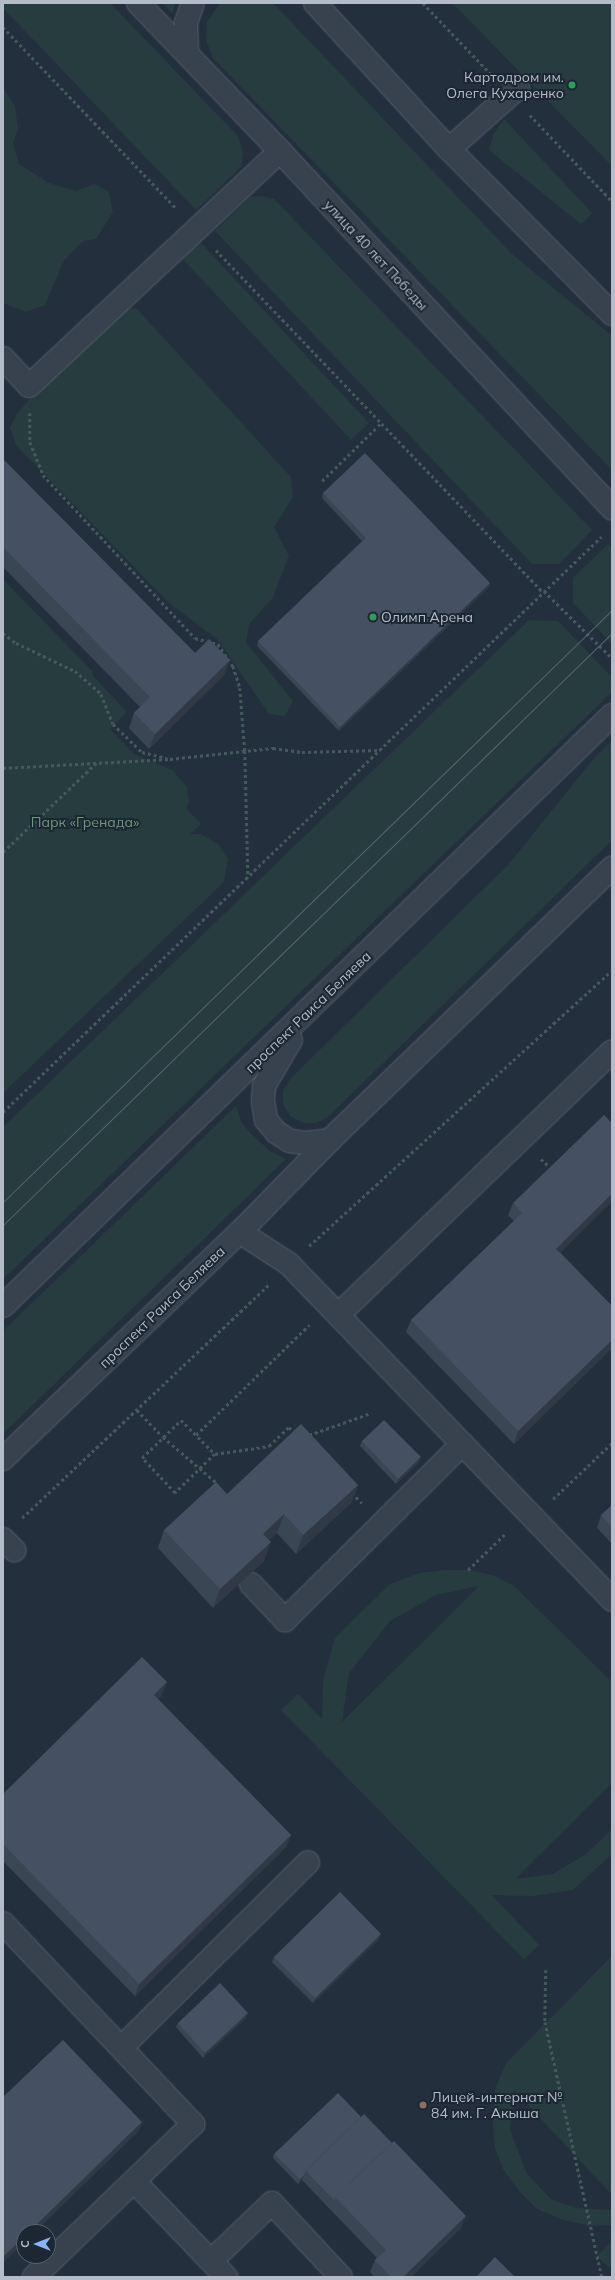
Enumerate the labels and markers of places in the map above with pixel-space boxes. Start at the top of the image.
place label: Картодром им. Олега Кухаренко [446,69,564,102]
marker: Картодром им. Олега Кухаренко [567,80,577,90]
place label: Олимп Арена [381,609,473,625]
marker: Олимп Арена [368,612,378,622]
place label: Лицей-интернат № 84 им. Г. Акыша [431,2089,562,2122]
marker: Лицей-интернат № 84 им. Г. Акыша [418,2100,428,2110]

